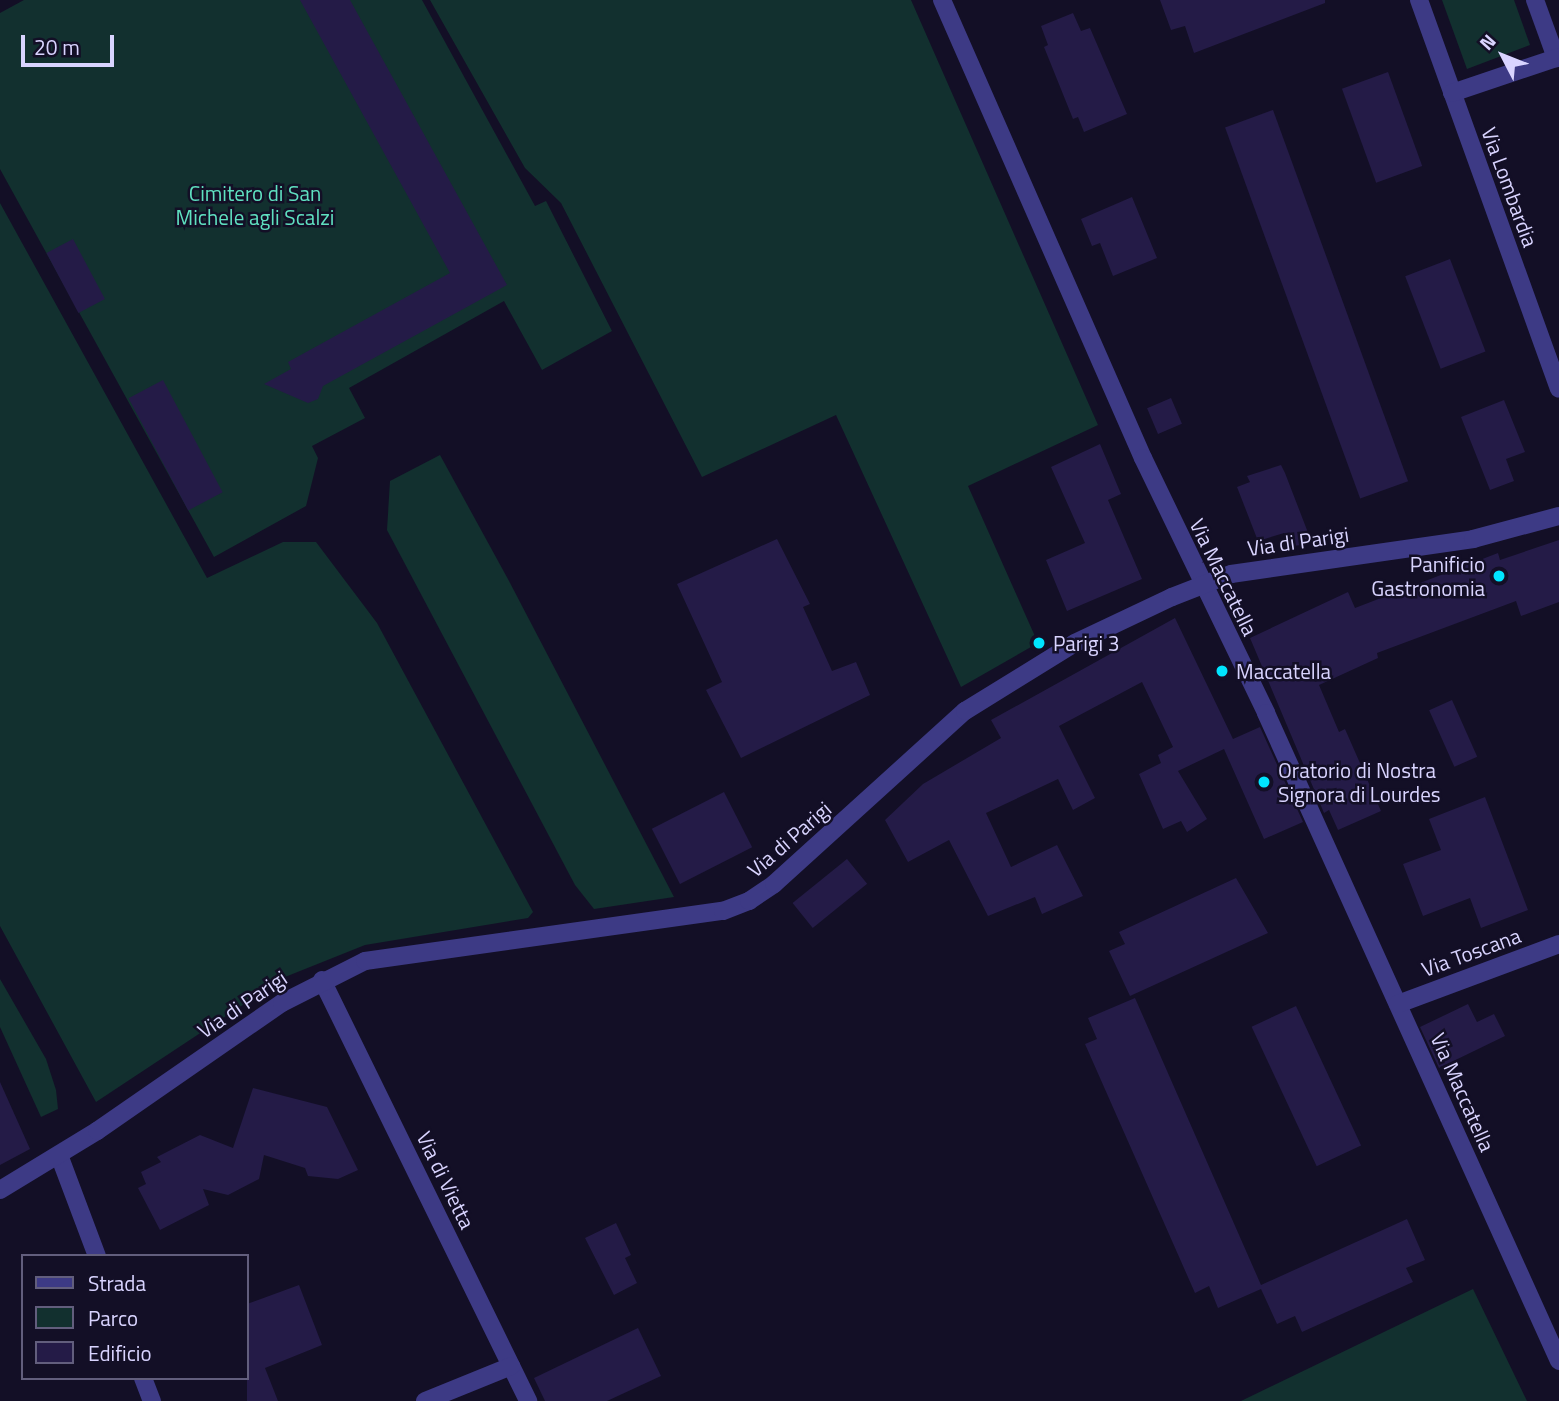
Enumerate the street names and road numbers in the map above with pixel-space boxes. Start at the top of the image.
street label: Via Lombardia [1477,124,1543,250]
street label: Via Maccatella [1185,514,1263,640]
street label: Via di Parigi [1246,521,1350,561]
street label: Via di Parigi [742,796,836,882]
street label: Via Toscana [1418,922,1524,982]
street label: Via di Parigi [193,965,291,1043]
street label: Via Maccatella [1426,1029,1500,1155]
street label: Via di Vietta [412,1127,480,1233]

